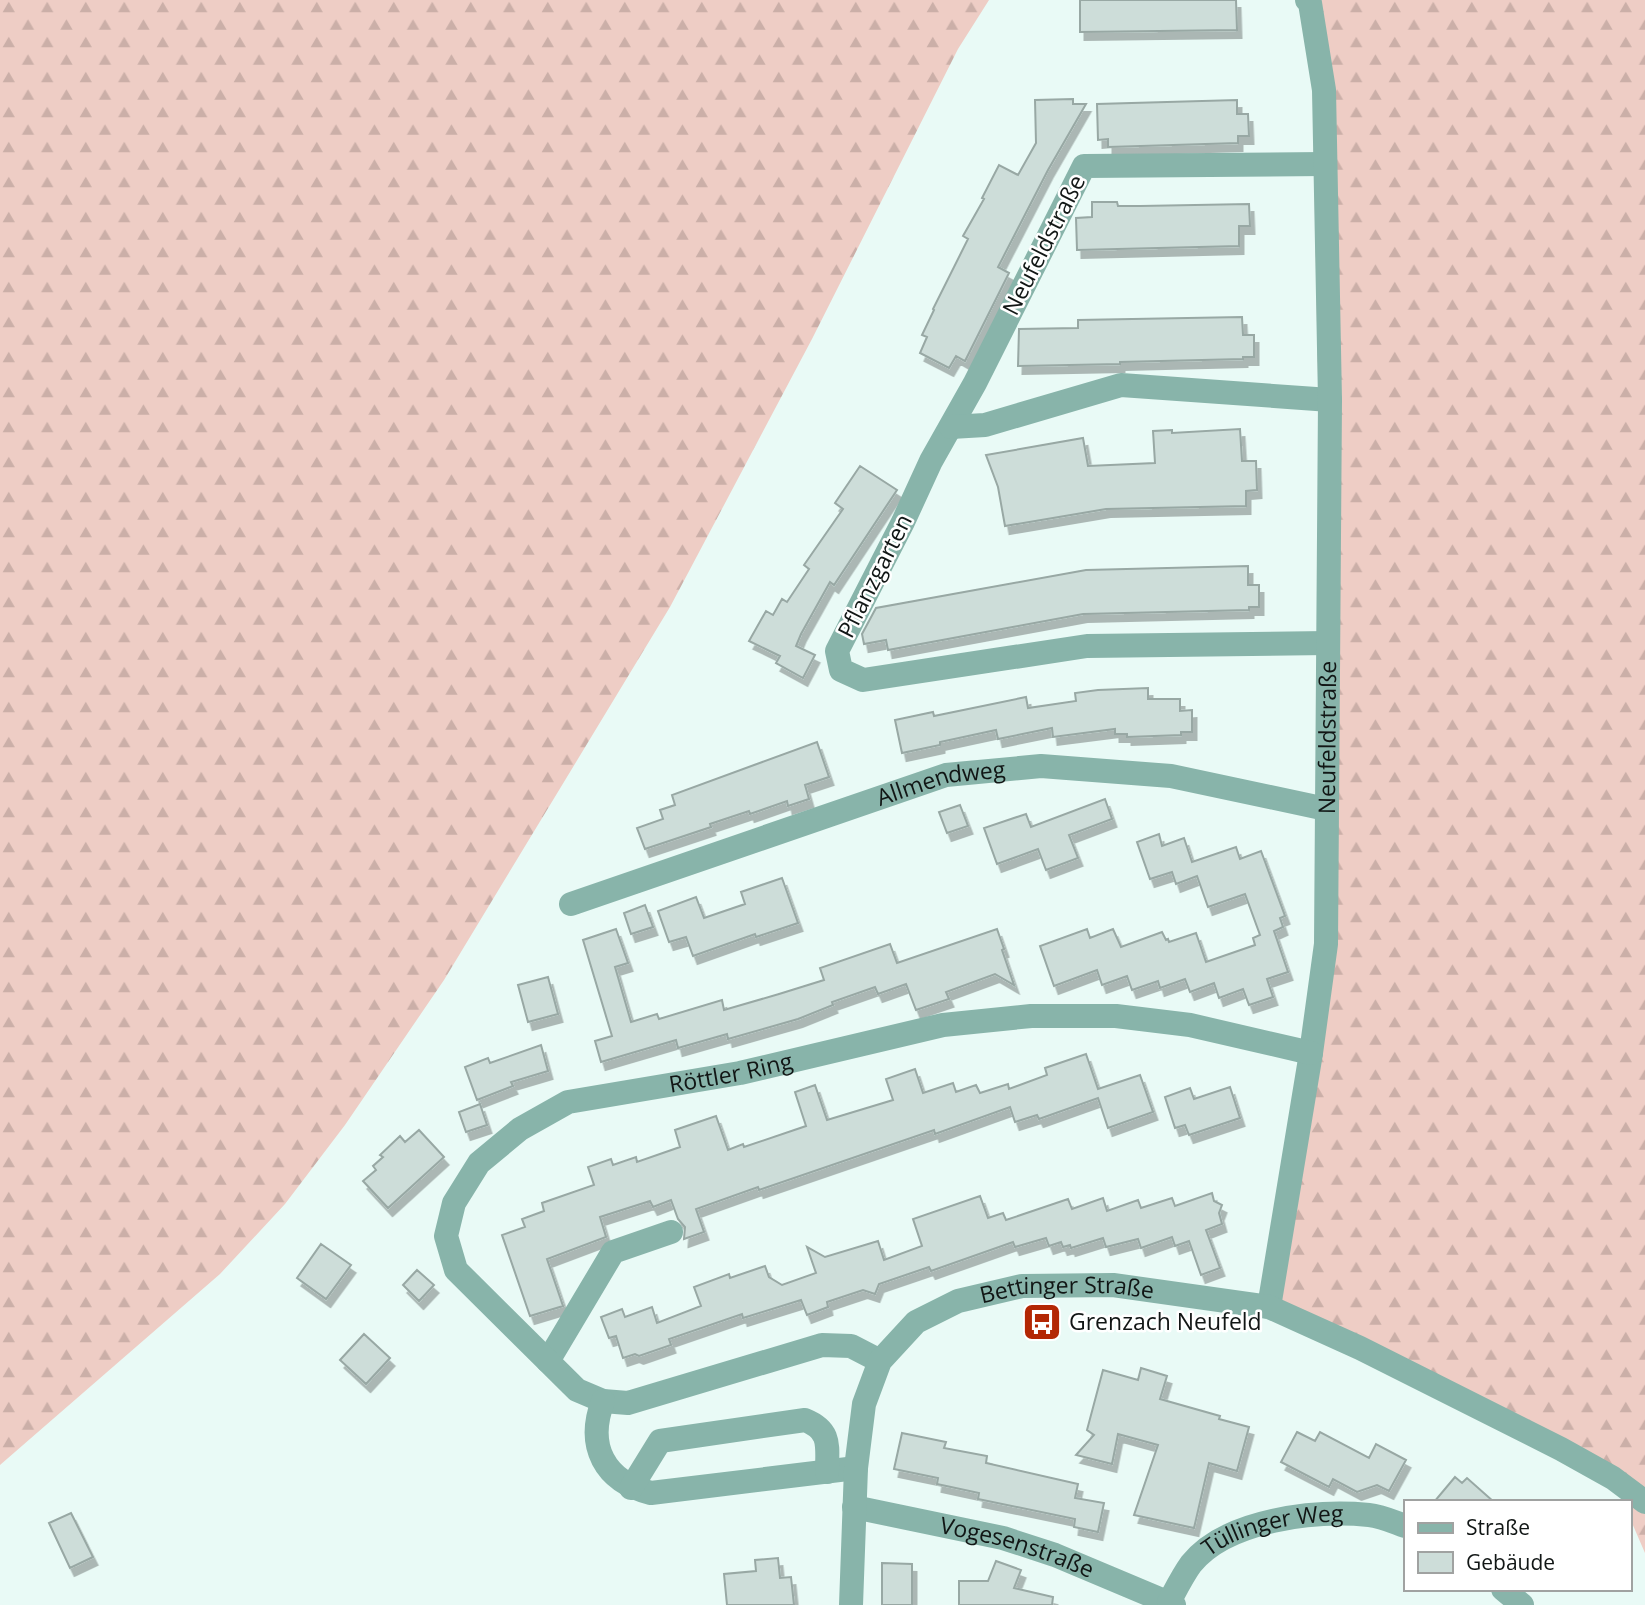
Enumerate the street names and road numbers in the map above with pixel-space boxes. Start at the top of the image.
street label: Neufeldstraße [994,169,1092,320]
street label: Pflanzgarten [829,508,919,643]
street label: Neufeldstraße [1310,661,1343,814]
street label: Allmendweg [872,752,1007,813]
street label: Röttler Ring [666,1044,796,1100]
street label: Bettinger Straße [976,1268,1156,1310]
street label: Tüllinger Weg [1195,1497,1344,1563]
street label: Vogesenstraße [937,1508,1099,1585]

